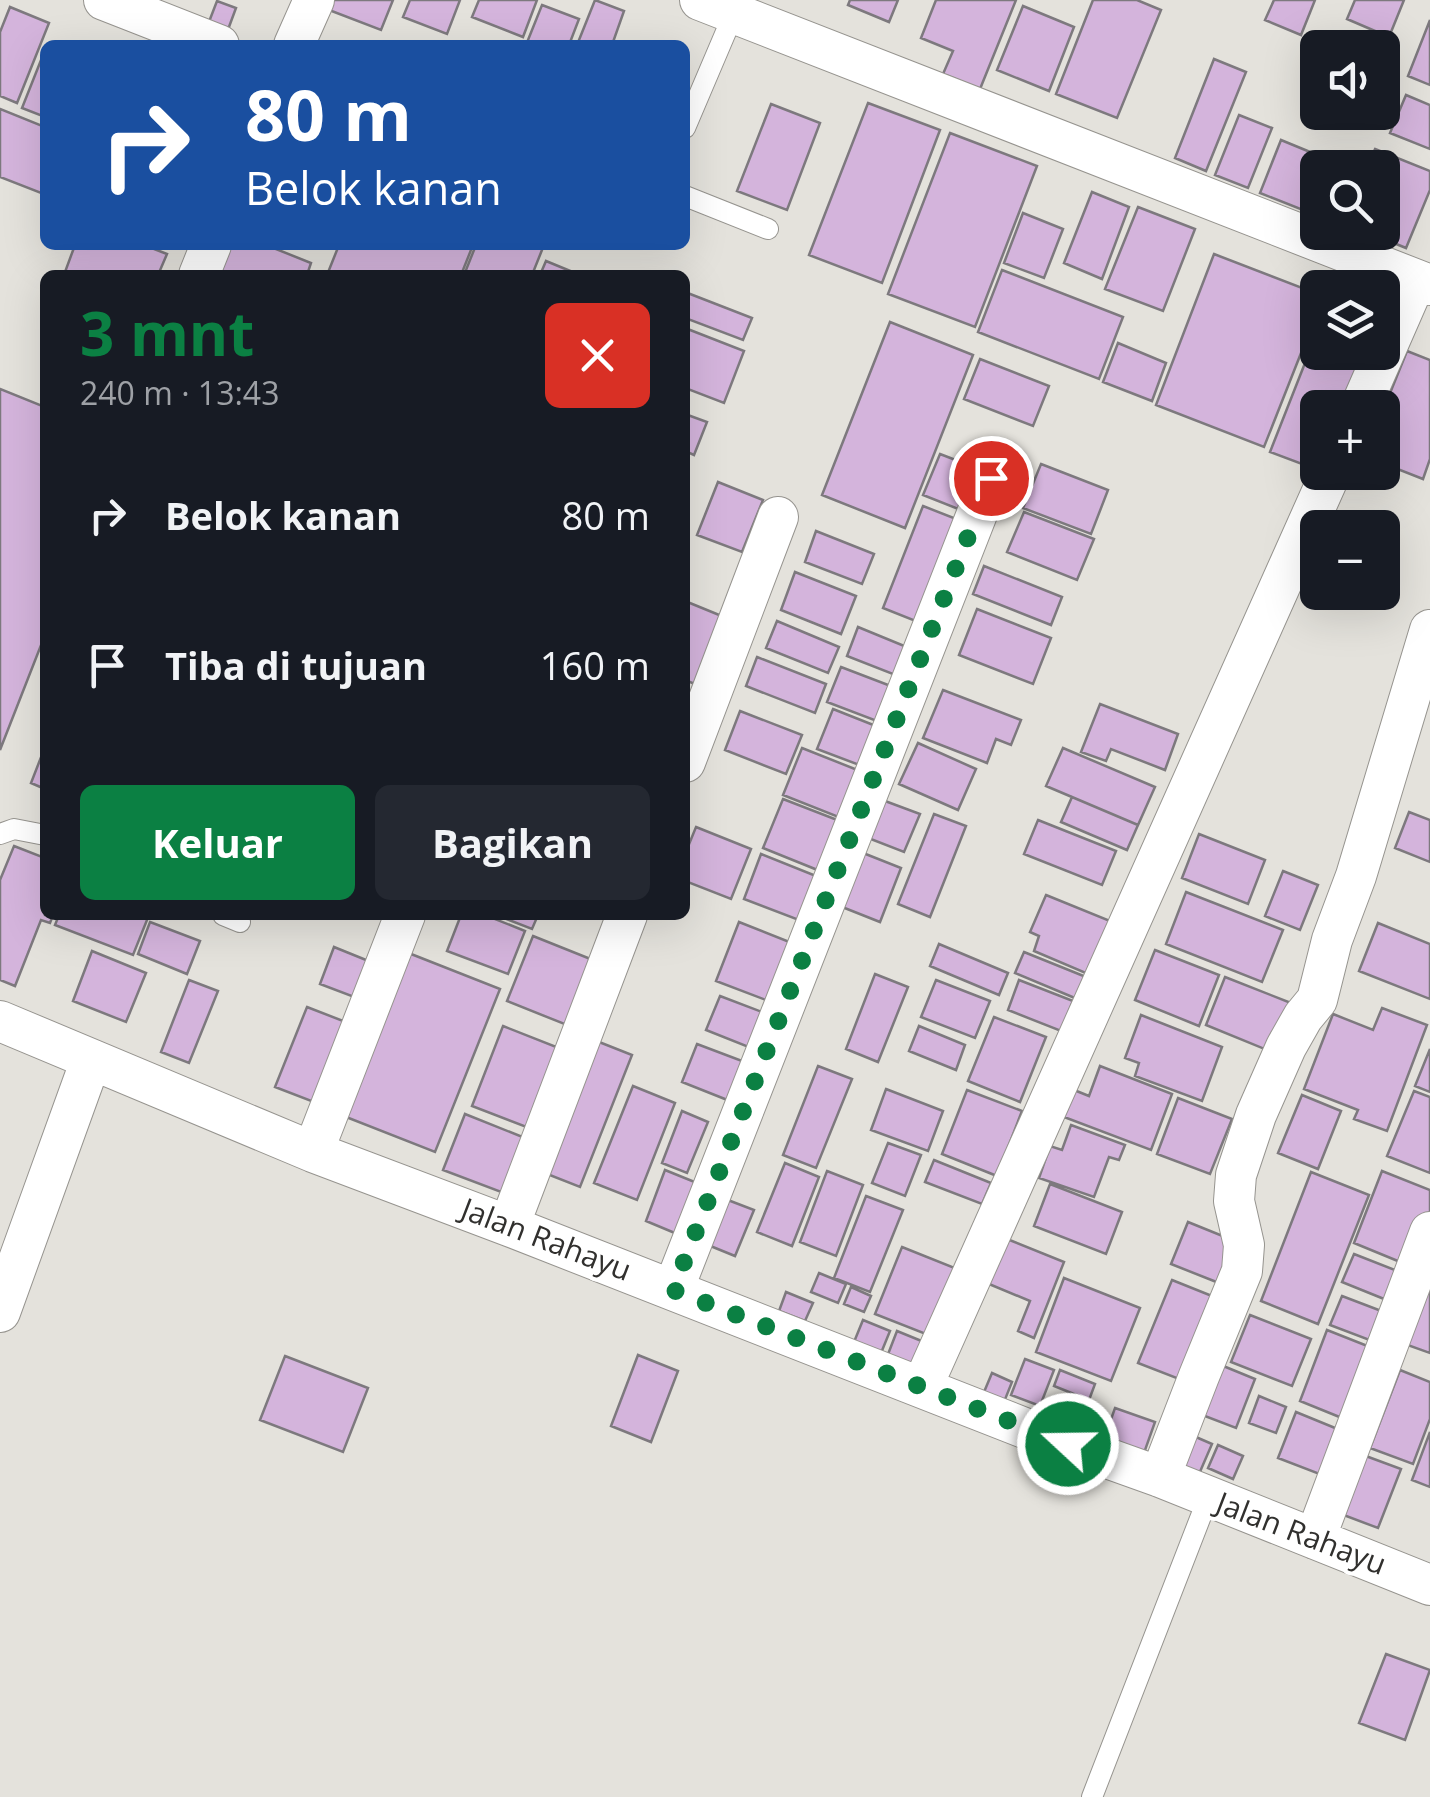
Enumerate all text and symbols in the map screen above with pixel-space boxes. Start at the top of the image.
map controls [1300,30,1400,610]
button: sound [1300,30,1400,130]
text: 80 m [245,66,412,162]
icon: right [80,80,210,210]
button: search [1300,150,1400,250]
text: Belok kanan [245,157,502,218]
button: layers [1300,270,1400,370]
text: 3 mnt [80,292,254,374]
button: close [545,303,650,408]
text: 240 m · 13:43 [80,371,279,414]
button: + [1300,390,1400,490]
pin [949,436,1034,521]
icon: arrive [964,451,1019,506]
icon: right [80,488,135,543]
text: Belok kanan [165,489,401,541]
text: 80 m [561,489,650,541]
button: − [1300,510,1400,610]
icon: arrive [80,638,135,693]
text: Tiba di tujuan [165,639,427,691]
text: 160 m [540,639,650,691]
button: Keluar [80,785,355,900]
button: Bagikan [375,785,650,900]
street label: Jalan Rahayu [453,1186,637,1290]
position arrow [1016,1392,1120,1496]
street label: Jalan Rahayu [1208,1480,1392,1584]

